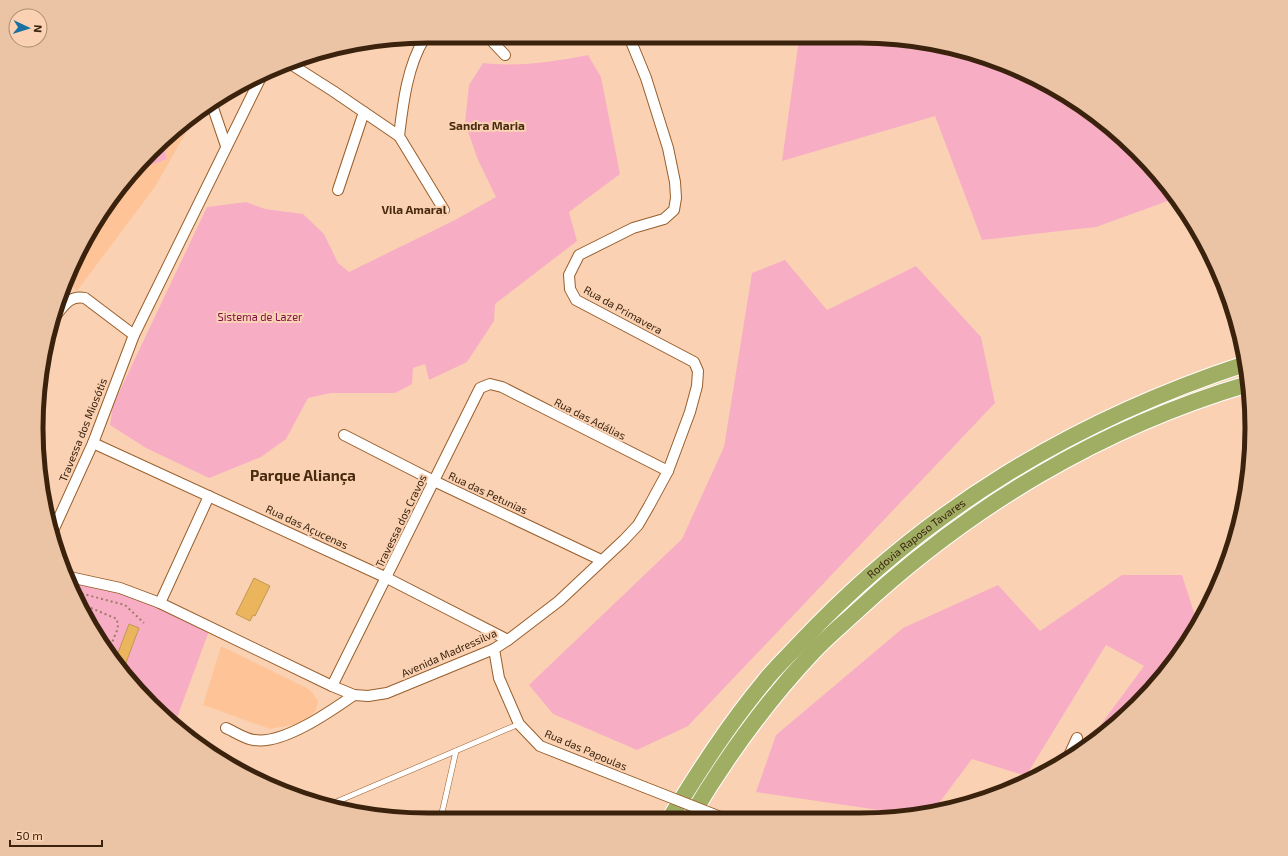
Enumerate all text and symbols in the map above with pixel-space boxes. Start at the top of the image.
north arrow [8,8,48,48]
text: N [32,24,45,33]
district label: Sandra Maria [449,118,525,132]
district label: Vila Amaral [381,202,447,216]
street label: Rua da Primavera [582,283,665,337]
park label: Sistema de Lazer [218,310,303,323]
street label: Travessa dos Miosótis [56,376,109,484]
street label: Rua das Adálias [552,395,629,442]
district label: Parque Aliança [250,466,356,486]
street label: Rua das Petunias [447,469,530,517]
street label: Travessa dos Cravos [372,472,429,570]
street label: Rodovia Raposo Tavares [864,496,968,581]
street label: Rua das Açucenas [264,502,351,552]
street label: Avenida Madressilva [399,626,499,679]
street label: Rua das Papoulas [543,726,630,773]
scale bar [10,822,102,848]
text: 50 m [16,828,43,842]

